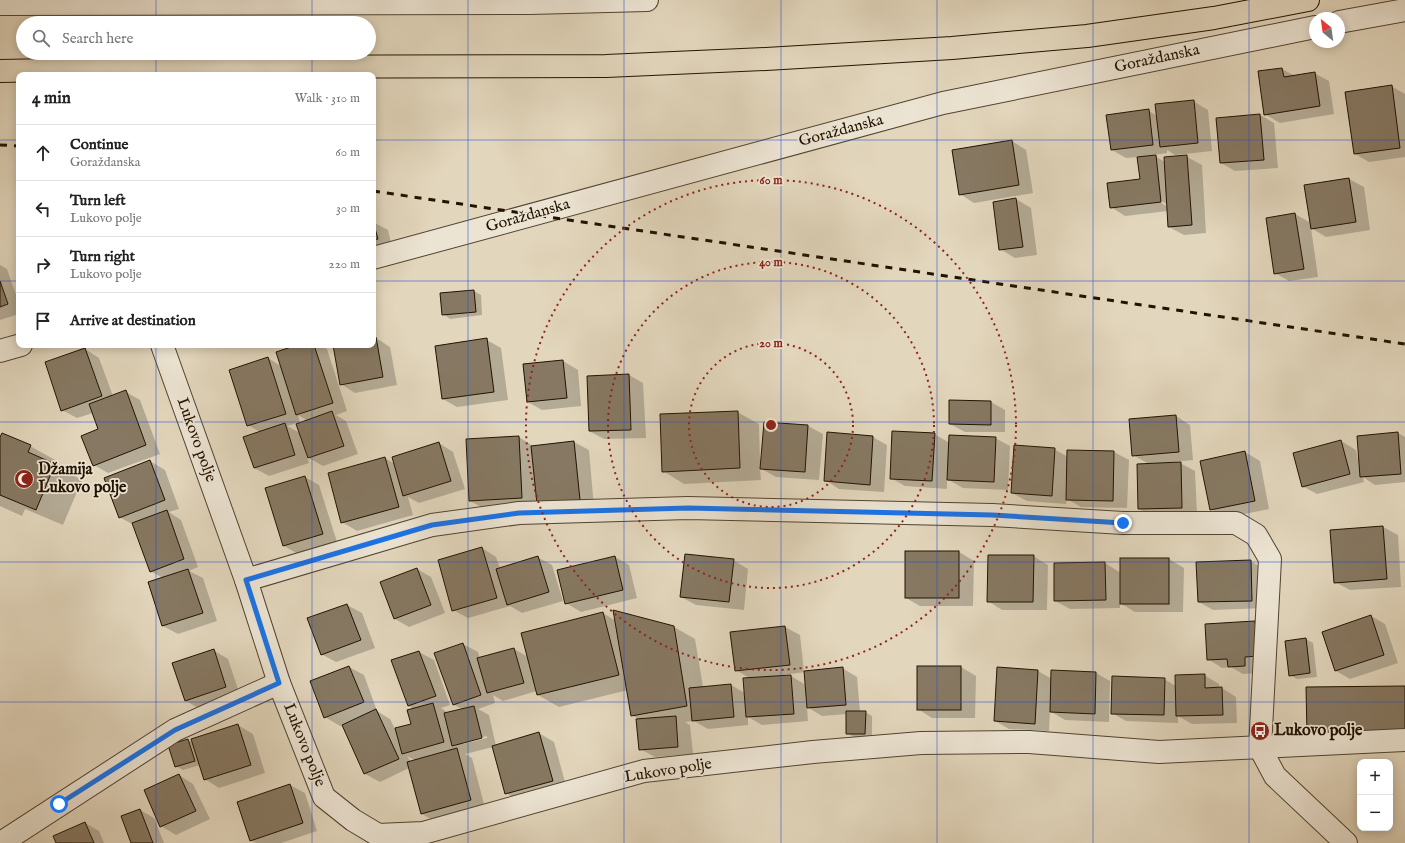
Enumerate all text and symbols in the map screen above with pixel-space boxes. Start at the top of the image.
north arrow [1309,12,1345,48]
search box [16,16,376,60]
icon: search [30,27,52,49]
text: Search here [62,29,133,48]
street label: Goraždanska [1113,40,1201,78]
text: 4 min [32,88,71,109]
text: Walk · 310 m [295,90,360,107]
street label: Goraždanska [797,110,885,152]
text: Continue [70,135,128,154]
icon: ahead [32,142,54,164]
text: 60 m [335,144,360,161]
text: Goraždanska [70,154,140,171]
text: 60 m [760,173,783,188]
text: Turn left [70,191,126,210]
street label: Goraždanska [484,194,572,238]
icon: left [32,198,54,220]
text: 30 m [336,200,360,217]
text: Lukovo polje [70,210,142,227]
text: Turn right [70,247,135,266]
icon: right [32,254,54,276]
text: 40 m [759,255,784,270]
text: 220 m [329,256,360,273]
text: Lukovo polje [70,266,142,283]
icon: arrive [32,310,54,332]
text: Arrive at destination [70,311,196,330]
text: 20 m [759,336,783,351]
street label: Lukovo polje [171,395,221,485]
centre of rings [764,418,778,432]
place label: Džamija Lukovo polje [38,460,127,498]
mosque icon: Džamija Lukovo polje [13,468,35,490]
route end [1114,514,1132,532]
street label: Lukovo polje [278,700,330,790]
bus stop icon: Lukovo polje [1249,720,1271,742]
place label: Lukovo polje [1274,721,1363,741]
street label: Lukovo polje [623,754,713,788]
map controls [1357,759,1393,831]
button: + [1357,759,1393,795]
route start [50,795,68,813]
button: − [1357,795,1393,831]

